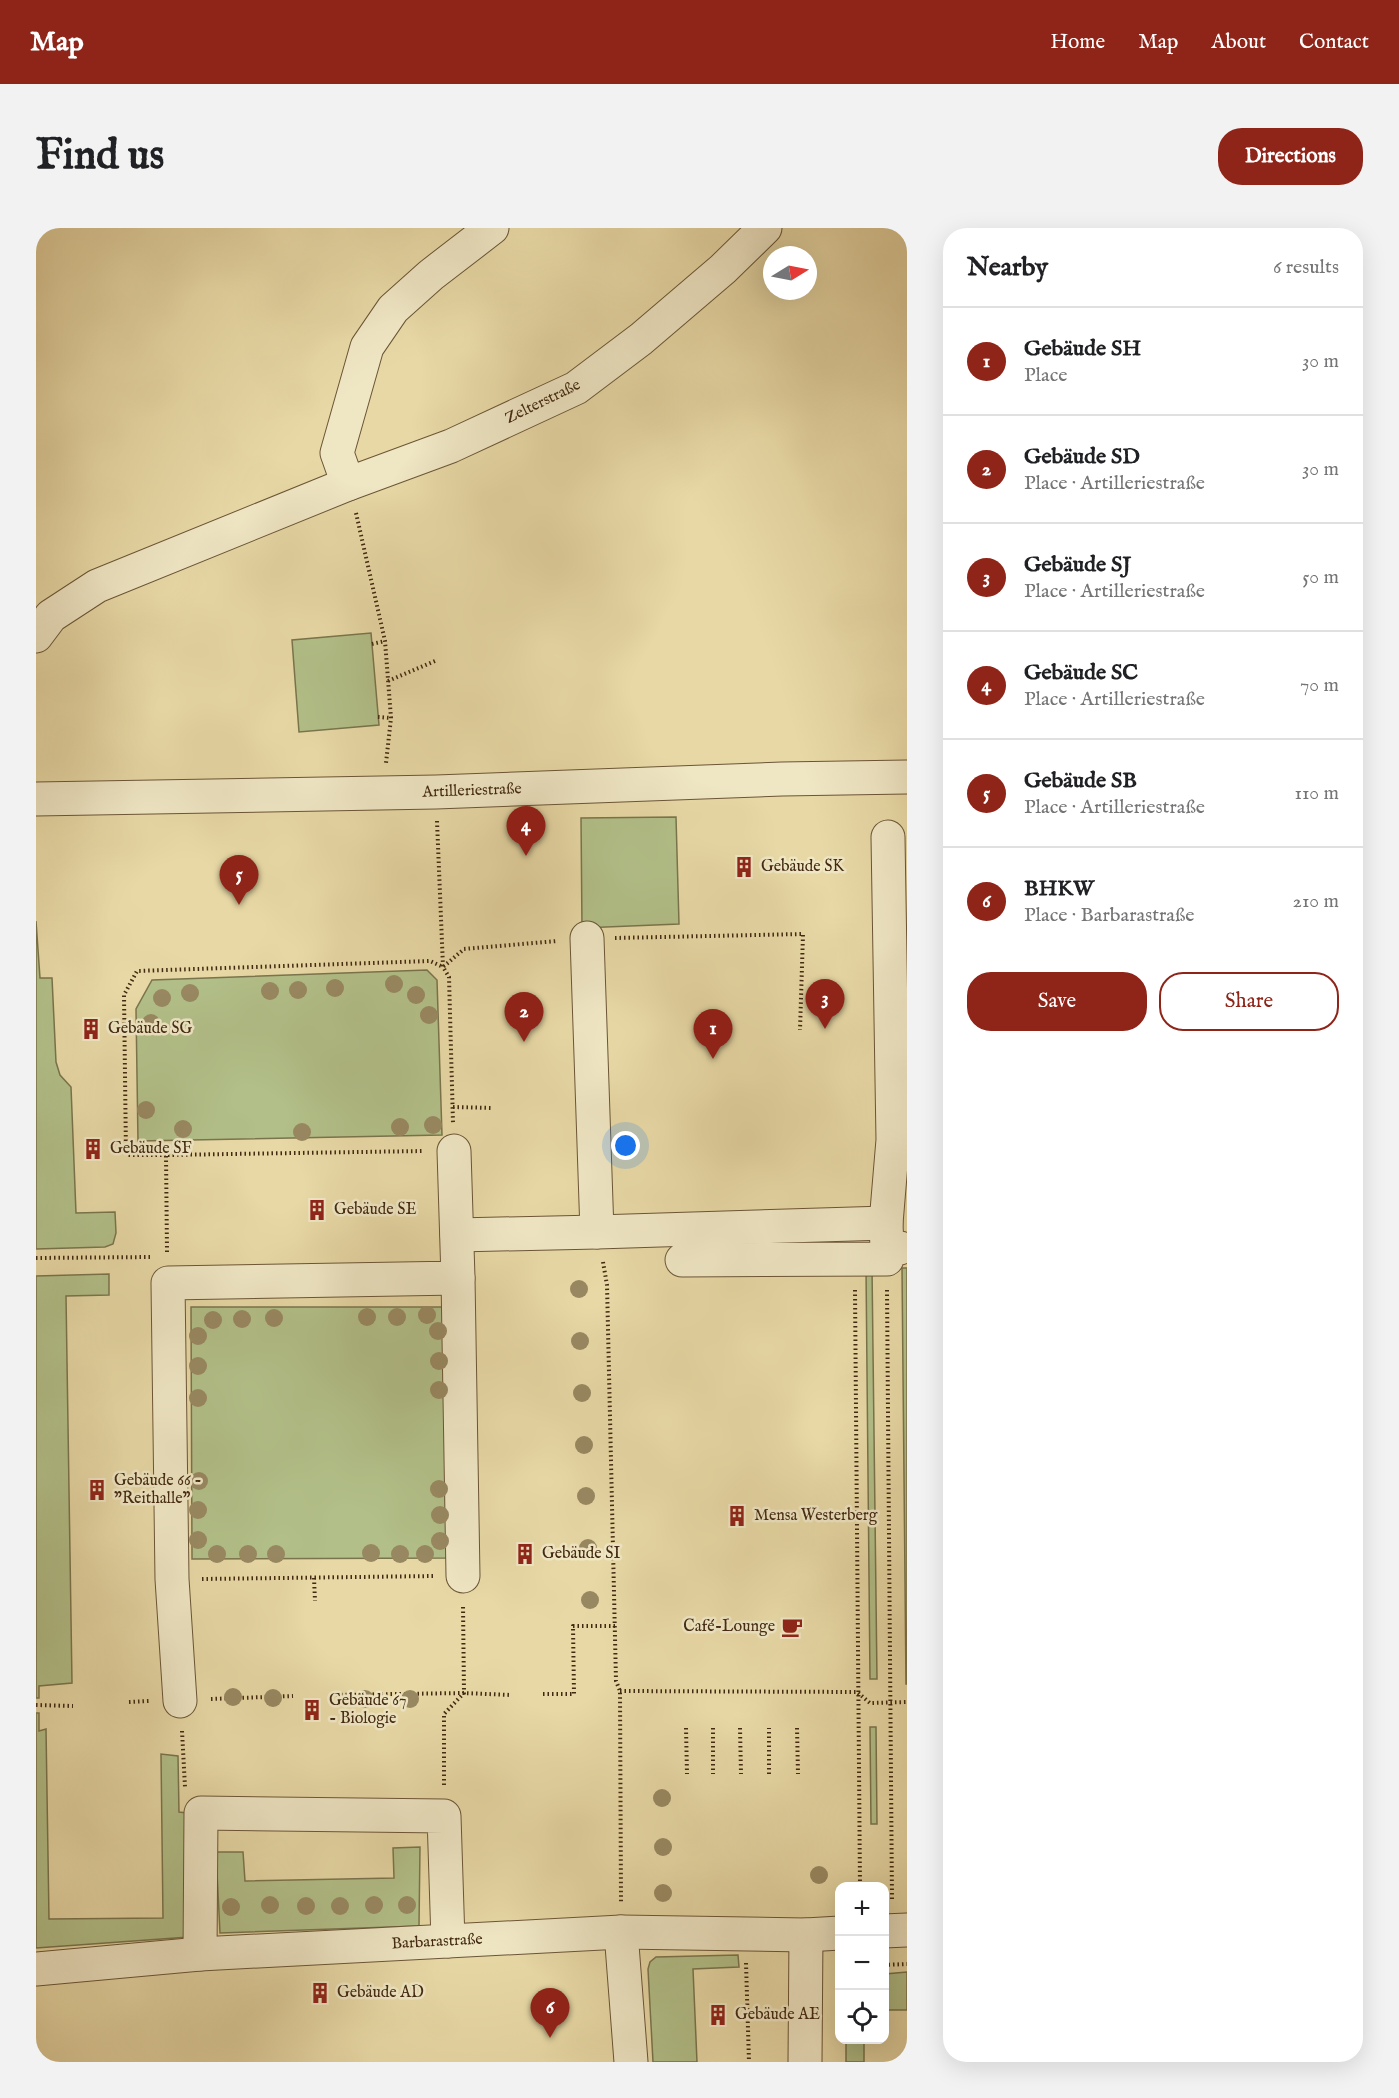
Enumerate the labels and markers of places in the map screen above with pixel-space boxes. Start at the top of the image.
pin: 4 [506,806,546,856]
building icon: Gebäude SK [732,855,756,879]
pin: 5 [220,856,258,905]
place label: Gebäude SK [761,857,844,877]
pin: 3 [806,980,844,1029]
pin: 2 [504,992,544,1042]
pin: 1 [694,1010,732,1059]
building icon: Gebäude SG [79,1017,103,1041]
place label: Gebäude SG [108,1019,192,1039]
building icon: Gebäude SF [81,1137,105,1161]
place label: Gebäude SF [110,1139,192,1159]
building icon: Gebäude SE [305,1198,329,1222]
place label: Gebäude SE [334,1200,416,1220]
place label: Gebäude 66 - "Reithalle" [114,1471,202,1509]
building icon: Gebäude 66 - "Reithalle" [85,1478,109,1502]
building icon: Mensa Westerberg [725,1504,749,1528]
place label: Mensa Westerberg [754,1506,878,1526]
building icon: Gebäude SI [513,1542,537,1566]
place label: Gebäude SI [542,1544,620,1564]
cafe icon: Café-Lounge [780,1615,804,1639]
place label: Café-Lounge [683,1617,775,1637]
place label: Gebäude 67 - Biologie [329,1691,406,1729]
building icon: Gebäude 67 - Biologie [300,1698,324,1722]
building icon: Gebäude AD [308,1981,332,2005]
place label: Gebäude AD [337,1983,424,2003]
pin: 6 [530,1988,570,2038]
building icon: Gebäude AE [706,2003,730,2027]
place label: Gebäude AE [735,2005,820,2025]

